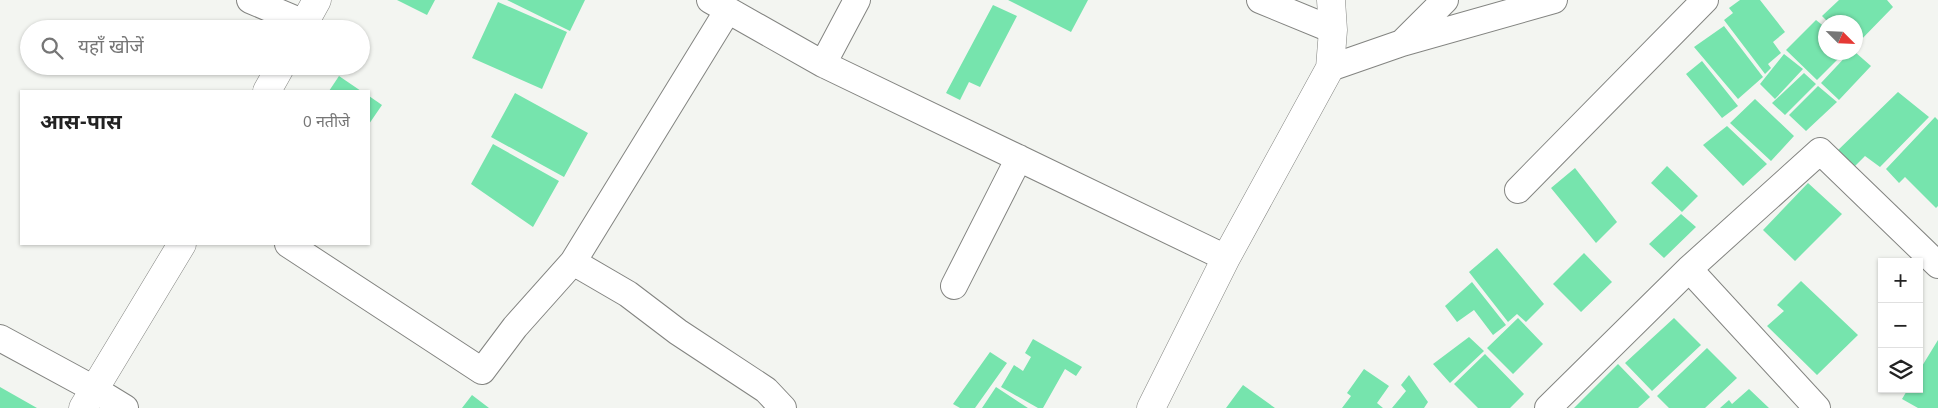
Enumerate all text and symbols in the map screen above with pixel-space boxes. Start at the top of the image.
north arrow [1818,15,1863,60]
search box [20,20,370,75]
icon: search [38,34,66,62]
text: यहाँ खोजें [78,34,144,58]
text: आस-पास [40,108,122,135]
text: 0 नतीजे [303,111,350,131]
map controls [1878,258,1923,393]
button: + [1878,258,1923,303]
button: − [1878,303,1923,348]
button: layers [1878,348,1923,393]

